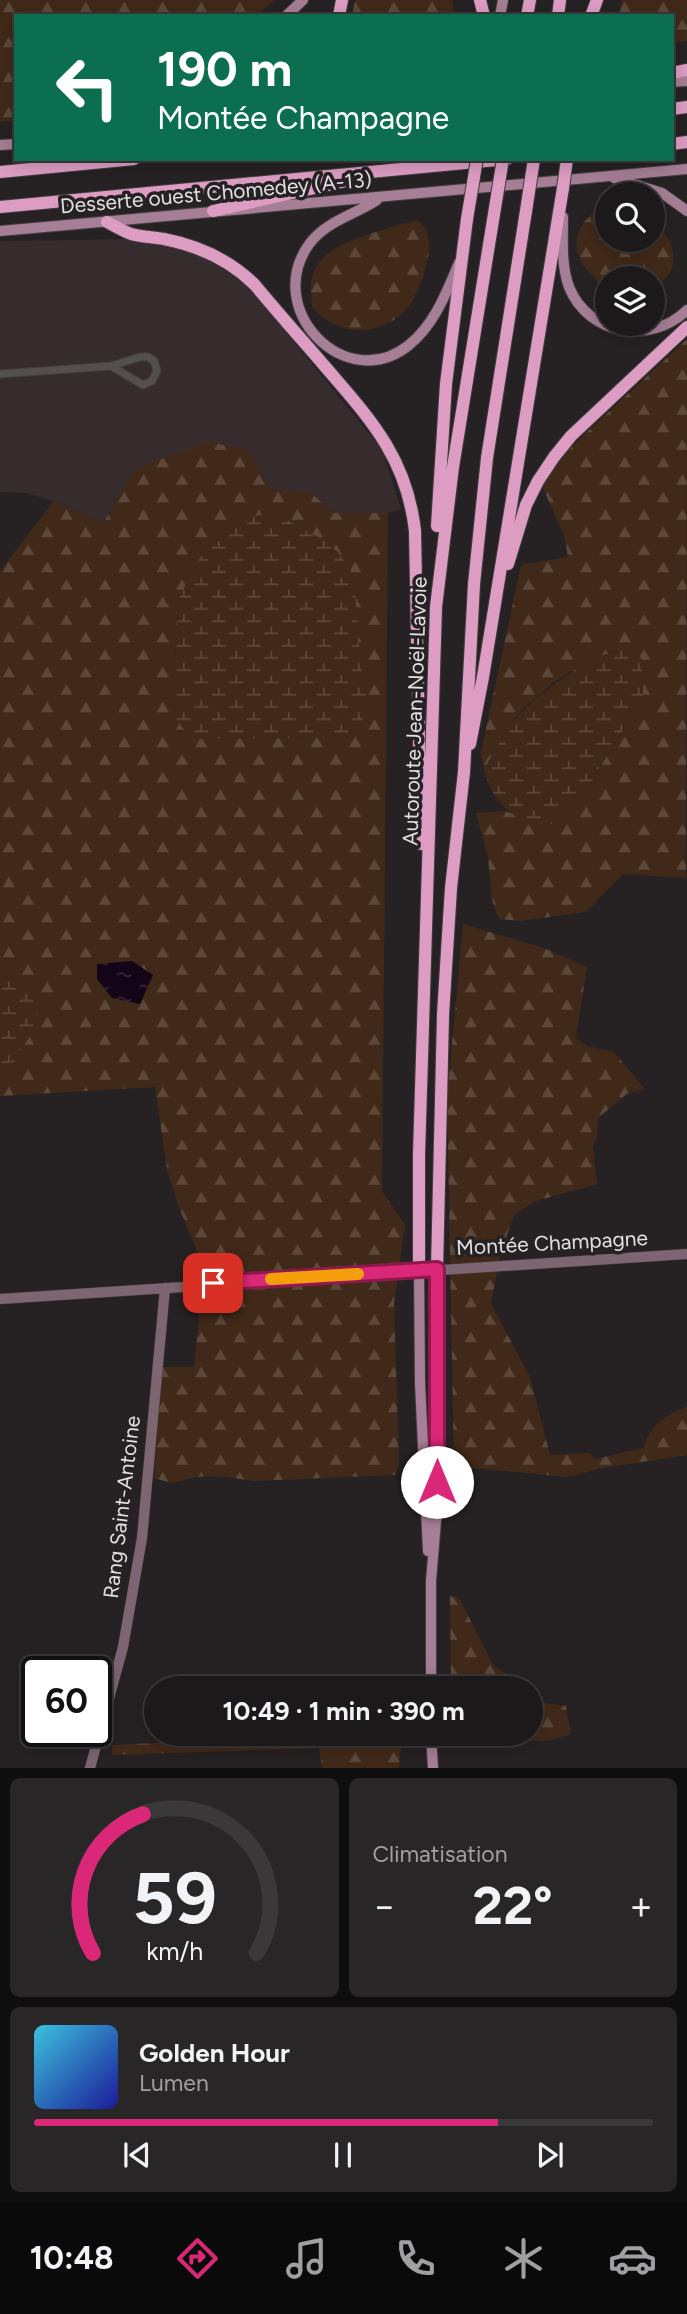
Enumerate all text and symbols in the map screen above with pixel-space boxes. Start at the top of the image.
text: 190 m [157,39,292,98]
icon: left [42,42,133,133]
text: Montée Champagne [157,99,449,137]
street label: Desserte ouest Chomedey (A-13) [59,166,373,219]
map controls [595,182,665,336]
button: search [595,182,665,252]
button: layers [595,266,665,336]
street label: Autoroute Jean-Noël-Lavoie [397,576,432,846]
street label: Montée Champagne [456,1225,648,1260]
pin [183,1253,243,1313]
icon: arrive [194,1264,232,1302]
street label: Rang Saint-Antoine [98,1414,145,1600]
position arrow [400,1445,474,1519]
speed limit sign: 60 [21,1656,112,1747]
text: 10:49 · 1 min · 390 m [222,1695,465,1727]
text: Climatisation [373,1840,507,1868]
text: 59 [132,1855,217,1942]
text: 22° [473,1875,553,1937]
text: − [373,1883,396,1929]
text: + [629,1883,653,1929]
text: km/h [146,1936,203,1966]
text: Golden Hour [139,2037,290,2069]
text: Lumen [139,2069,209,2097]
icon: previous [118,2136,156,2174]
icon: pause [324,2136,362,2174]
icon: next [531,2136,569,2174]
icon: directions [173,2234,222,2283]
icon: music [282,2234,331,2283]
icon: phone [391,2234,440,2283]
icon: climate [499,2234,548,2283]
icon: car [608,2234,657,2283]
text: 10:48 [30,2239,114,2277]

